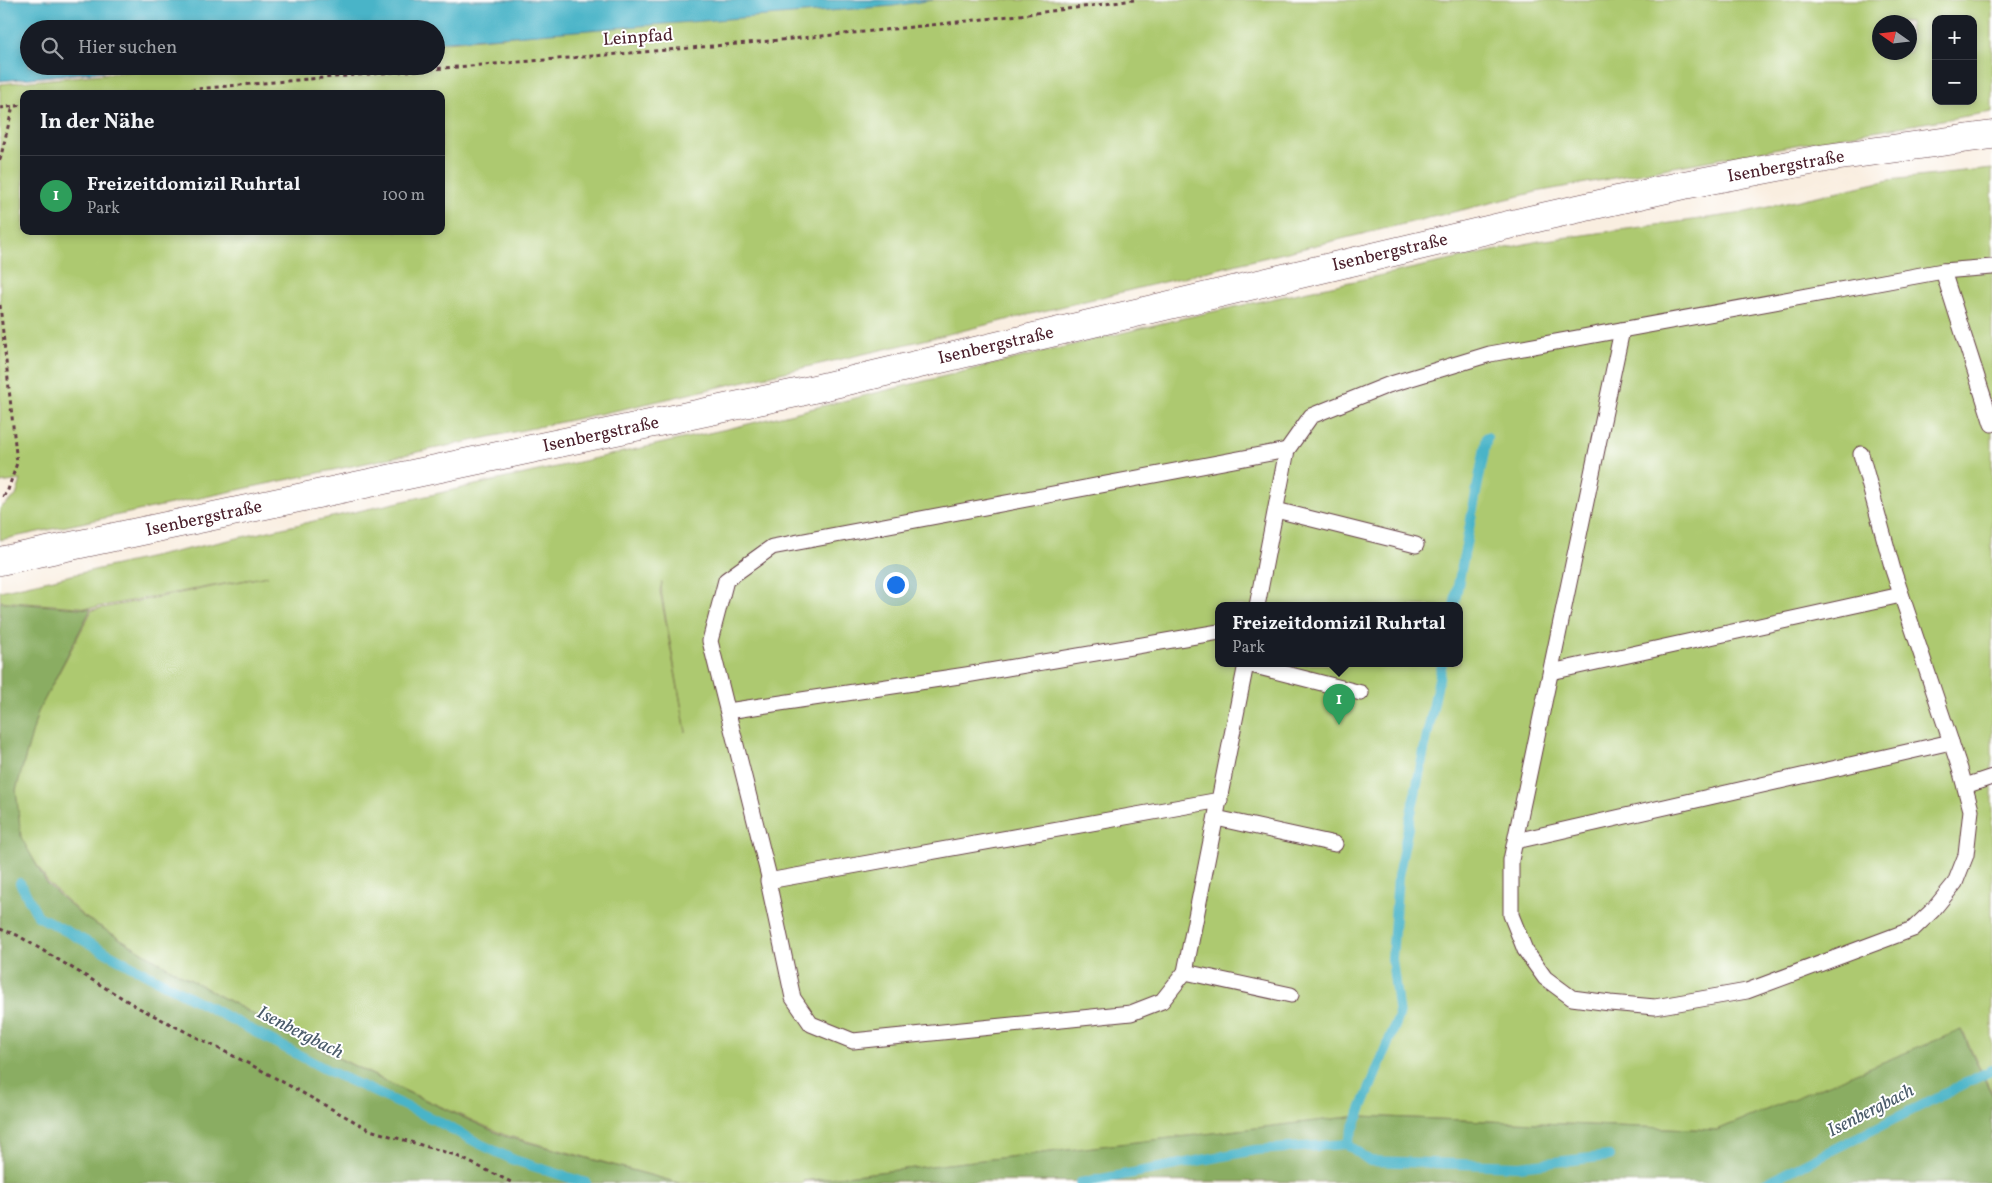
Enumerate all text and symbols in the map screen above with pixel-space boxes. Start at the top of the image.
north arrow [1872,15,1917,60]
map controls [1932,15,1977,105]
button: + [1932,15,1977,60]
search box [20,20,445,75]
street label: Leinpfad [602,23,674,53]
icon: search [38,34,66,62]
text: Hier suchen [78,35,177,61]
button: − [1932,60,1977,105]
text: In der Nähe [40,108,155,137]
street label: Isenbergstraße [1726,144,1846,190]
text: Freizeitdomizil Ruhrtal [87,172,300,198]
text: 1 [53,185,59,207]
text: 100 m [382,185,425,207]
text: Park [87,198,120,220]
street label: Isenbergstraße [1330,228,1450,278]
street label: Isenbergstraße [936,321,1056,371]
street label: Isenbergstraße [541,410,661,460]
street label: Isenbergstraße [144,494,264,544]
your location [883,572,909,598]
popup [1215,602,1463,667]
text: Freizeitdomizil Ruhrtal [1232,611,1446,637]
text: Park [1232,637,1265,659]
pin: 1 [1323,684,1355,725]
water label: Isenbergbach [252,1000,348,1066]
water label: Isenbergbach [1823,1078,1919,1144]

